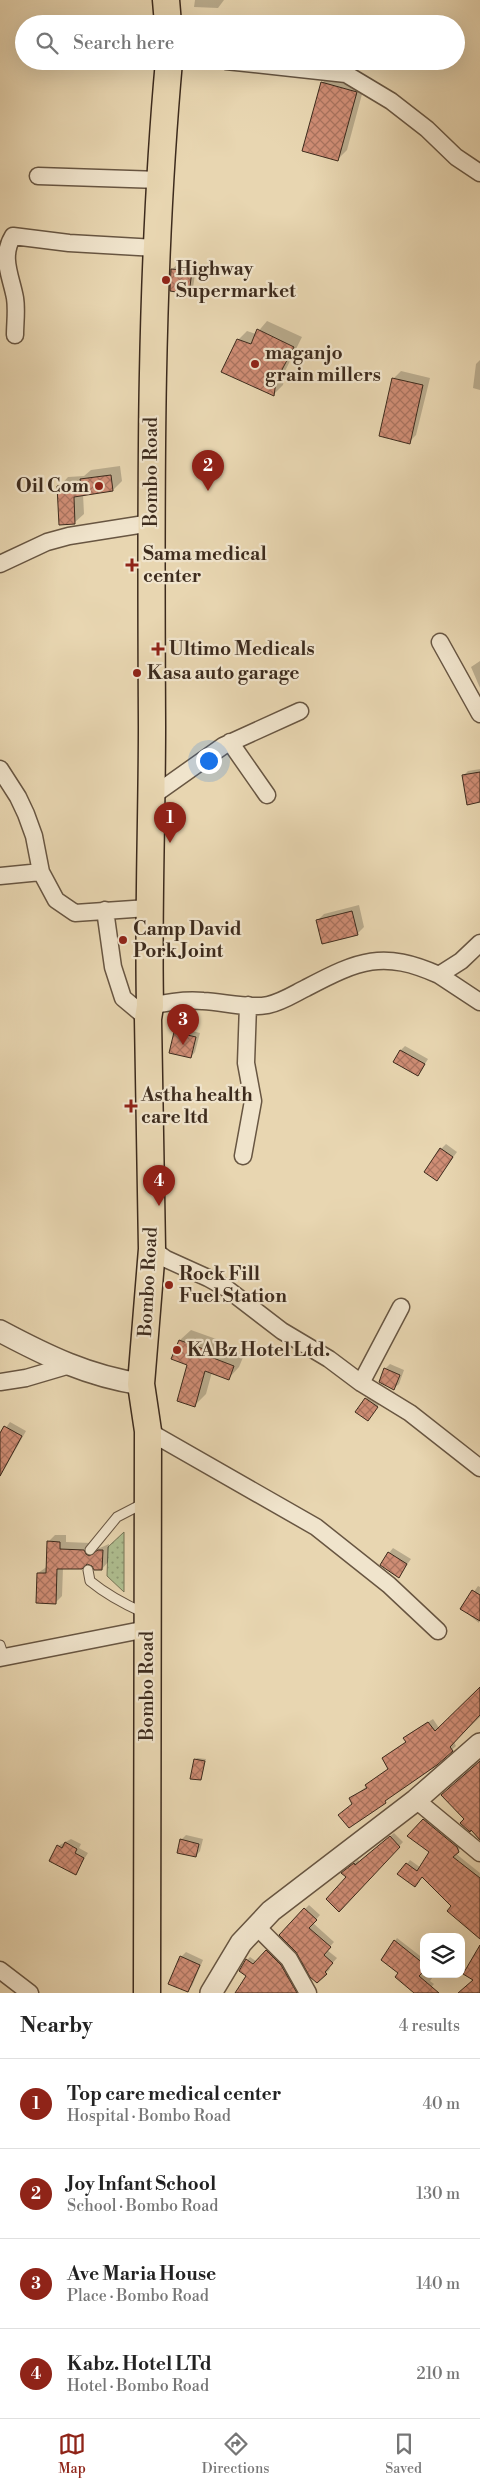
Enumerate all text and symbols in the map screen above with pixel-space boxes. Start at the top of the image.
search box [15,15,465,70]
icon: search [33,29,61,57]
text: Search here [73,31,174,55]
place label: Highway Supermarket [176,257,296,303]
marker: Highway Supermarket [160,274,172,286]
place label: maganjo grain millers [265,341,381,387]
marker: maganjo grain millers [249,358,261,370]
street label: Bombo Road [139,417,163,528]
pin: 2 [192,450,224,491]
place label: Oil Com [16,474,89,498]
marker: Oil Com [93,480,105,492]
place label: Sama medical center [143,542,267,588]
marker: Sama medical center [125,558,139,572]
place label: Ultimo Medicals [169,637,315,661]
marker: Ultimo Medicals [151,642,165,656]
place label: Kasa auto garage [147,661,300,685]
marker: Kasa auto garage [131,667,143,679]
your location [196,748,222,774]
pin: 1 [154,802,186,843]
place label: Camp David Pork Joint [133,917,242,963]
marker: Camp David Pork Joint [117,934,129,946]
pin: 3 [167,1004,199,1045]
place label: Astha health care ltd [140,1083,253,1129]
marker: Astha health care ltd [125,1100,137,1112]
pin: 4 [143,1165,175,1206]
street label: Bombo Road [133,1226,163,1339]
place label: Rock Fill Fuel Station [179,1262,287,1308]
marker: Rock Fill Fuel Station [163,1279,175,1291]
place label: KABz Hotel Ltd. [187,1338,330,1362]
marker: KABz Hotel Ltd. [171,1344,183,1356]
street label: Bombo Road [135,1631,159,1742]
map controls [420,1933,465,1978]
button: layers [420,1933,465,1978]
text: Nearby [20,2013,93,2039]
text: 4 results [399,2016,460,2036]
text: Top care medical center [67,2082,281,2106]
text: 1 [32,2094,40,2114]
text: 40 m [423,2094,460,2114]
text: Hospital · Bombo Road [67,2106,231,2126]
text: Joy Infant School [67,2172,216,2196]
text: 2 [31,2184,41,2204]
text: 130 m [416,2184,460,2204]
text: School · Bombo Road [67,2196,218,2216]
text: Ave Maria House [67,2262,216,2286]
text: 3 [31,2274,41,2294]
text: 140 m [416,2274,460,2294]
text: Place · Bombo Road [67,2286,209,2306]
text: Kabz. Hotel LTd [67,2352,212,2376]
text: 4 [31,2364,41,2384]
text: 210 m [416,2364,460,2384]
text: Hotel · Bombo Road [67,2376,209,2396]
tab: Map [58,2430,86,2478]
tab: Directions [202,2430,269,2478]
tab: Saved [385,2430,422,2478]

